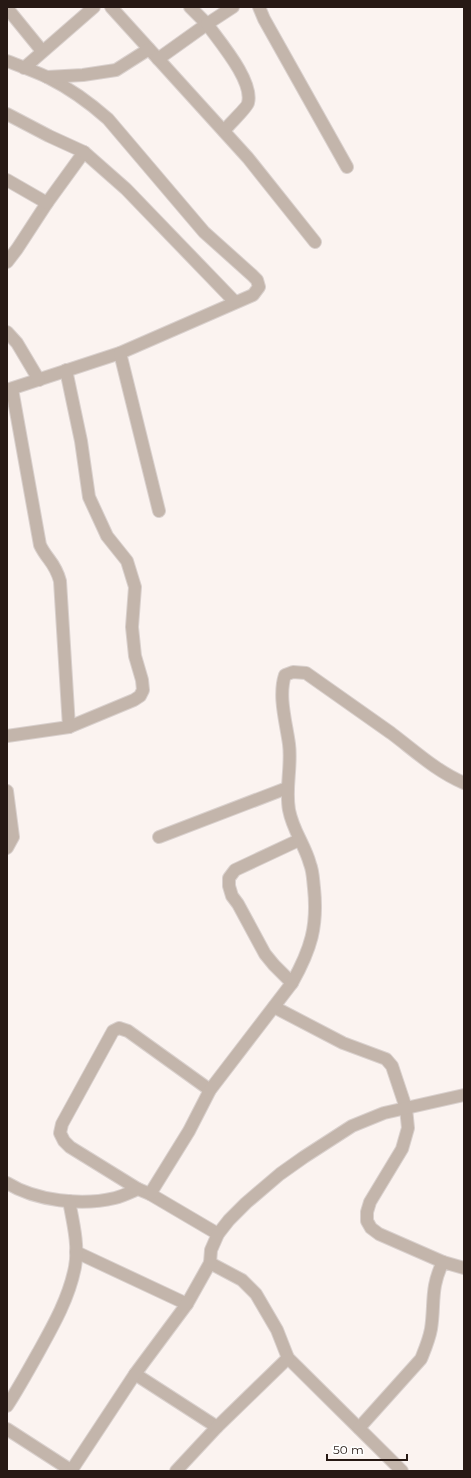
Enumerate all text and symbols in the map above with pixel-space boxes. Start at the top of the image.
scale bar [327,1436,407,1462]
text: 50 m [333,1442,364,1457]

